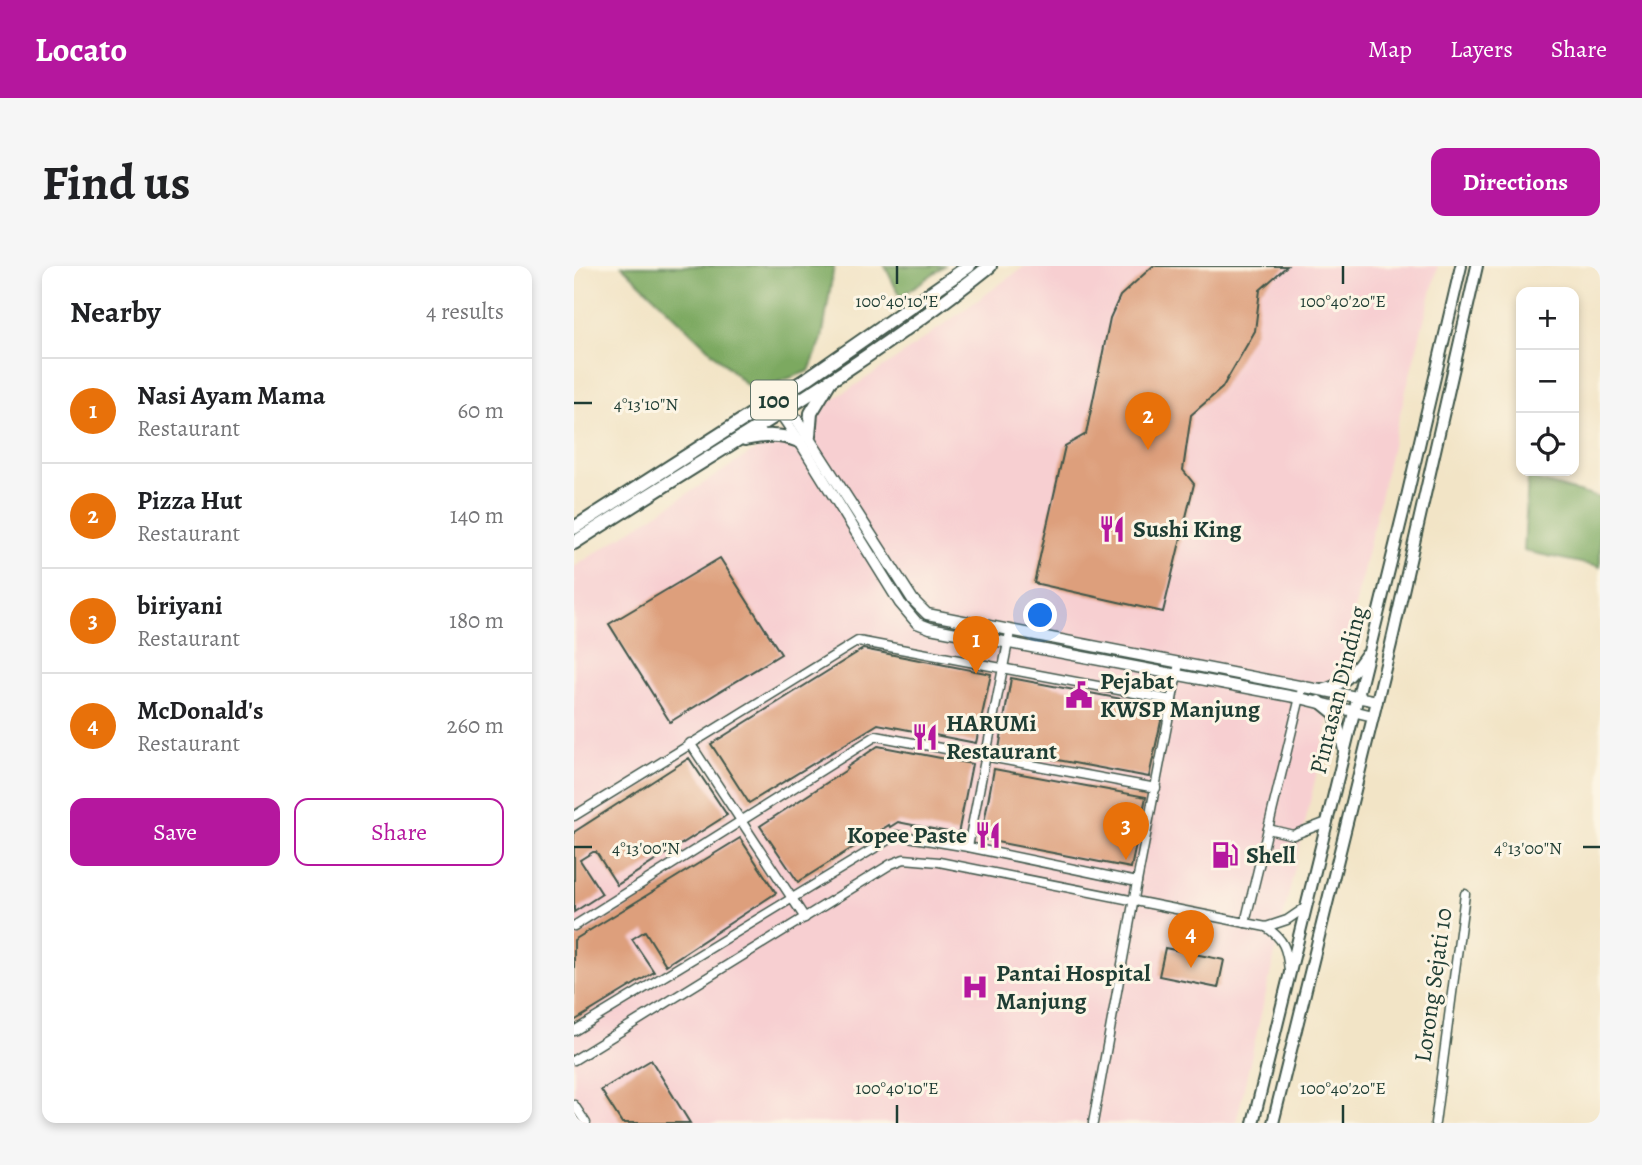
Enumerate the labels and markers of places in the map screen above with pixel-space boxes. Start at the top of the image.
pin: 2 [1125,392,1171,450]
place label: Sushi King [1133,513,1242,545]
restaurant icon: Sushi King [1097,514,1127,544]
pin: 1 [953,616,999,674]
place label: Pejabat KWSP Manjung [1100,665,1261,725]
public building icon: Pejabat KWSP Manjung [1064,680,1094,710]
place label: HARUMi Restaurant [946,707,1057,767]
restaurant icon: HARUMi Restaurant [910,722,940,752]
pin: 3 [1103,802,1149,860]
place label: Kopee Paste [847,819,967,851]
restaurant icon: Kopee Paste [973,820,1003,850]
place label: Shell [1246,839,1296,871]
fuel station icon: Shell [1210,840,1240,870]
pin: 4 [1168,910,1214,968]
place label: Pantai Hospital Manjung [996,957,1151,1017]
hospital icon: Pantai Hospital Manjung [960,972,990,1002]

